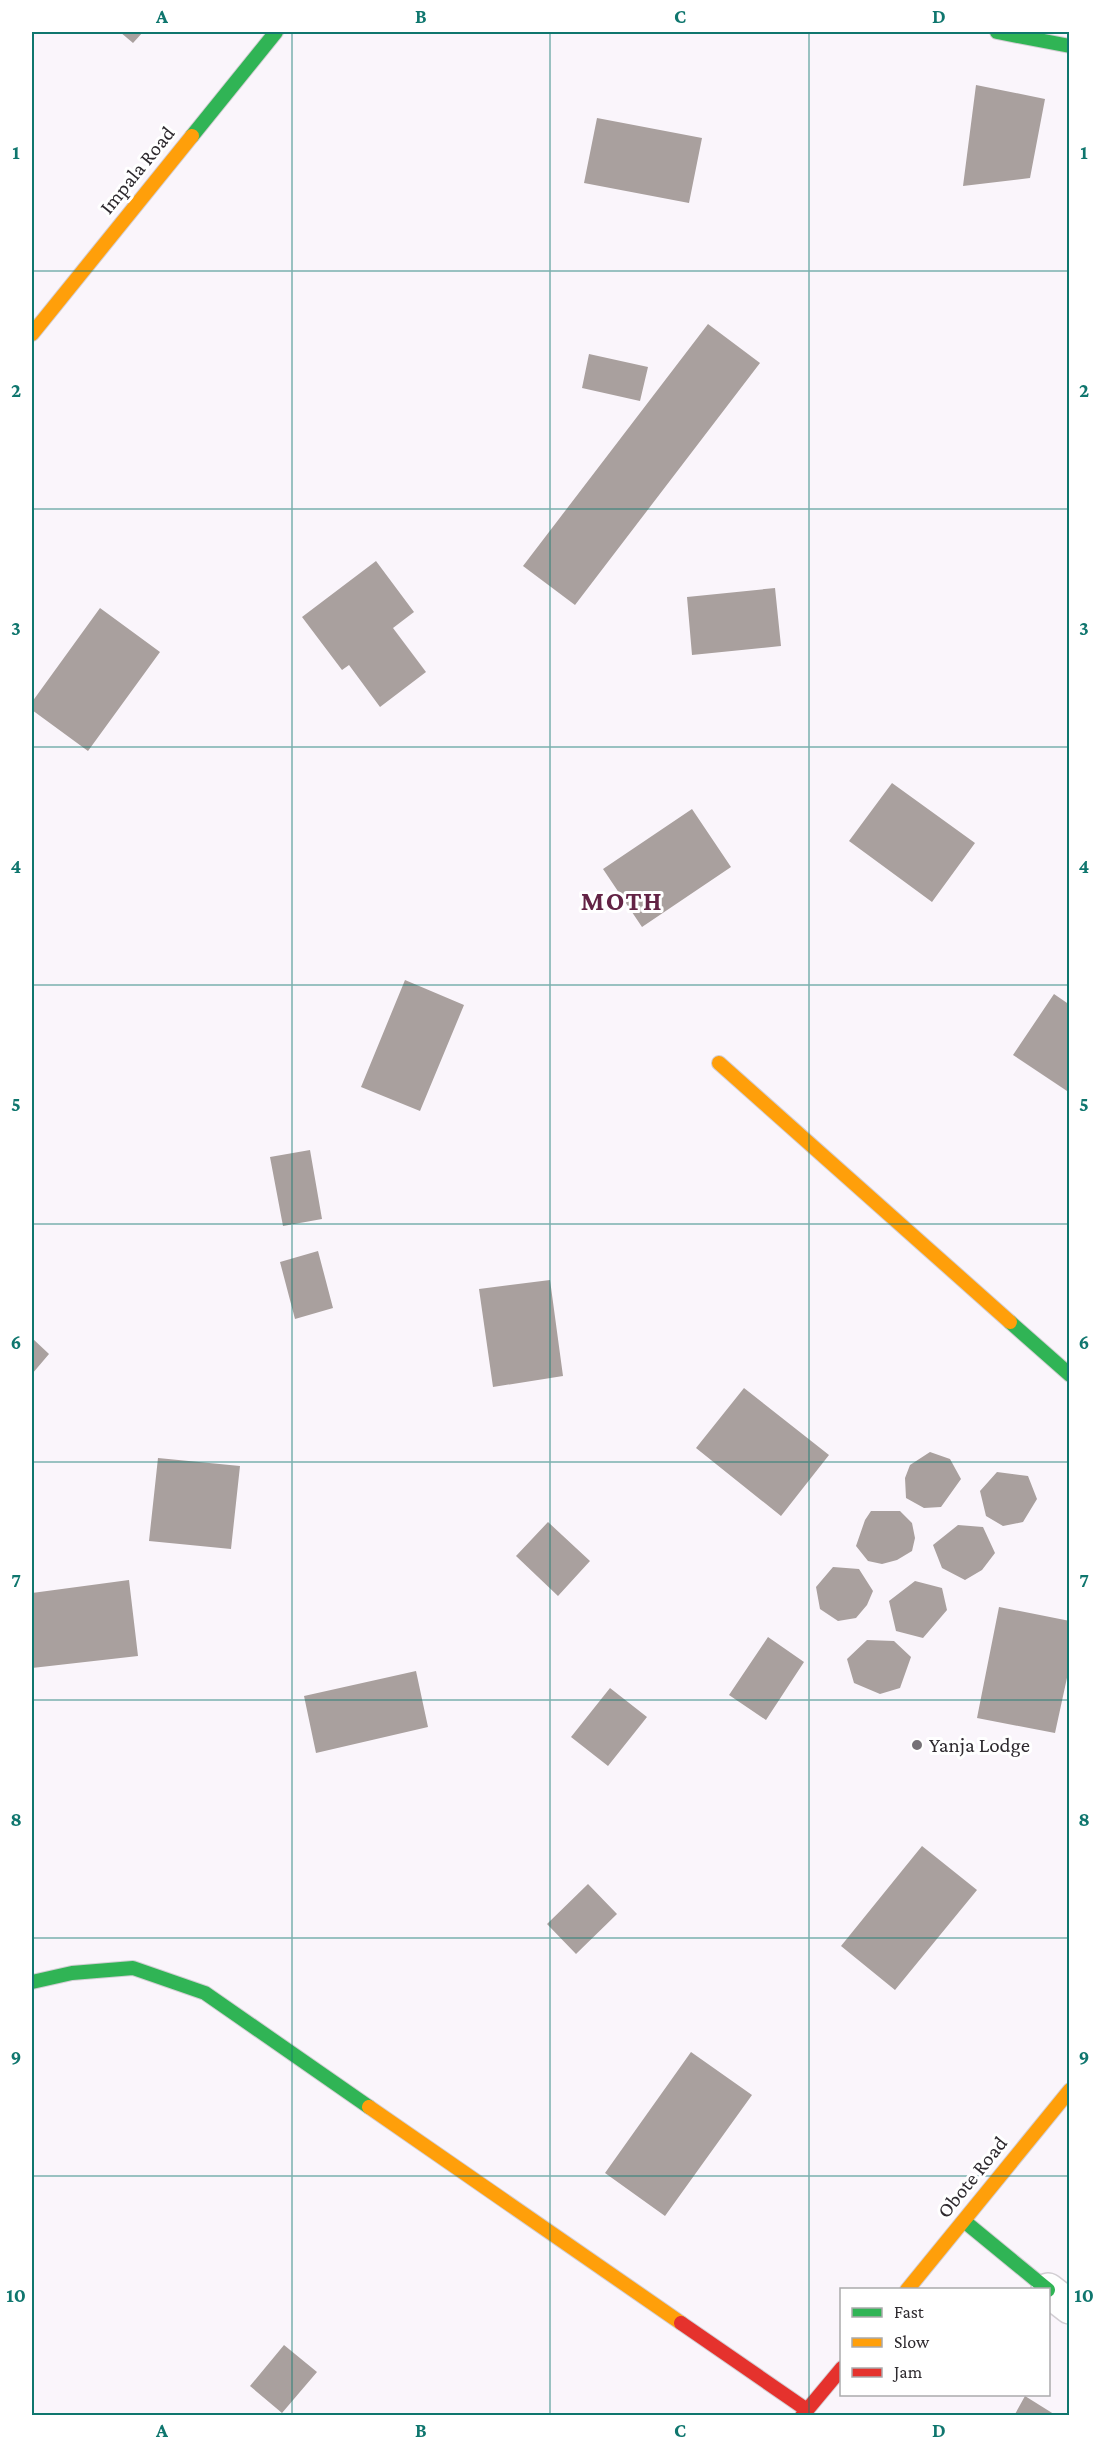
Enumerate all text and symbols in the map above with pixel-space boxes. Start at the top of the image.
text: A [155,5,169,27]
text: B [415,5,427,27]
text: C [674,5,686,27]
text: D [932,5,946,27]
street label: Impala Road [94,121,180,219]
text: 1 [12,141,20,163]
text: 1 [1080,141,1088,163]
text: 2 [11,379,21,401]
text: 2 [1079,379,1089,401]
text: 3 [11,617,21,639]
text: 3 [1079,617,1089,639]
text: 4 [11,855,22,877]
text: 4 [1079,855,1090,877]
district label: MOTH [581,886,663,916]
text: 5 [11,1093,21,1115]
text: 5 [1079,1093,1089,1115]
text: 6 [11,1331,21,1353]
text: 6 [1079,1331,1089,1353]
text: 7 [11,1569,21,1591]
text: 7 [1079,1569,1089,1591]
place label: Yanja Lodge [929,1733,1030,1757]
marker: Yanja Lodge [910,1738,924,1752]
text: 8 [10,1808,22,1830]
text: 8 [1078,1808,1090,1830]
text: 9 [11,2046,21,2068]
text: 9 [1079,2046,1089,2068]
street label: Obote Road [932,2131,1012,2223]
text: 10 [6,2284,26,2306]
text: 10 [1074,2284,1094,2306]
legend [840,2288,1050,2396]
text: Fast [894,2302,925,2322]
text: Slow [894,2332,930,2352]
text: Jam [892,2362,923,2382]
text: A [155,2419,169,2441]
text: B [415,2419,427,2441]
text: C [674,2419,686,2441]
text: D [932,2419,946,2441]

